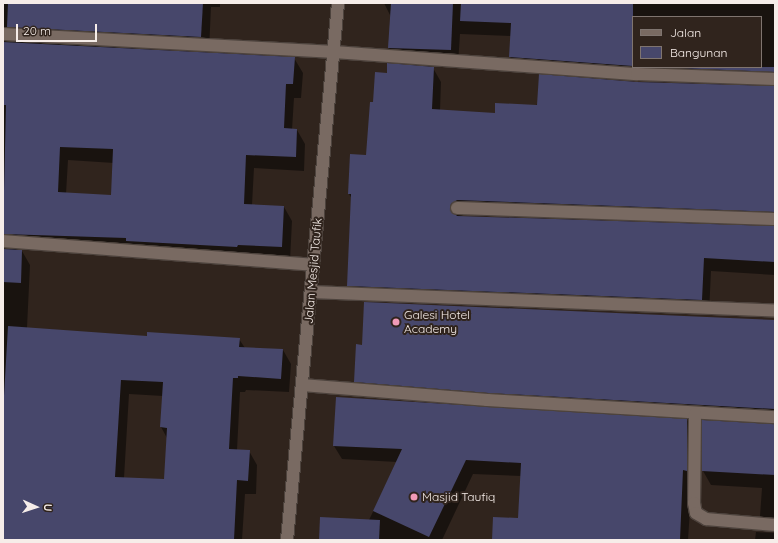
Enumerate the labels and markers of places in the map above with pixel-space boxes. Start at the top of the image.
place label: Galesi Hotel Academy [404,308,470,336]
marker: Galesi Hotel Academy [391,317,401,327]
place label: Masjid Taufiq [422,490,495,504]
marker: Masjid Taufiq [409,492,419,502]

